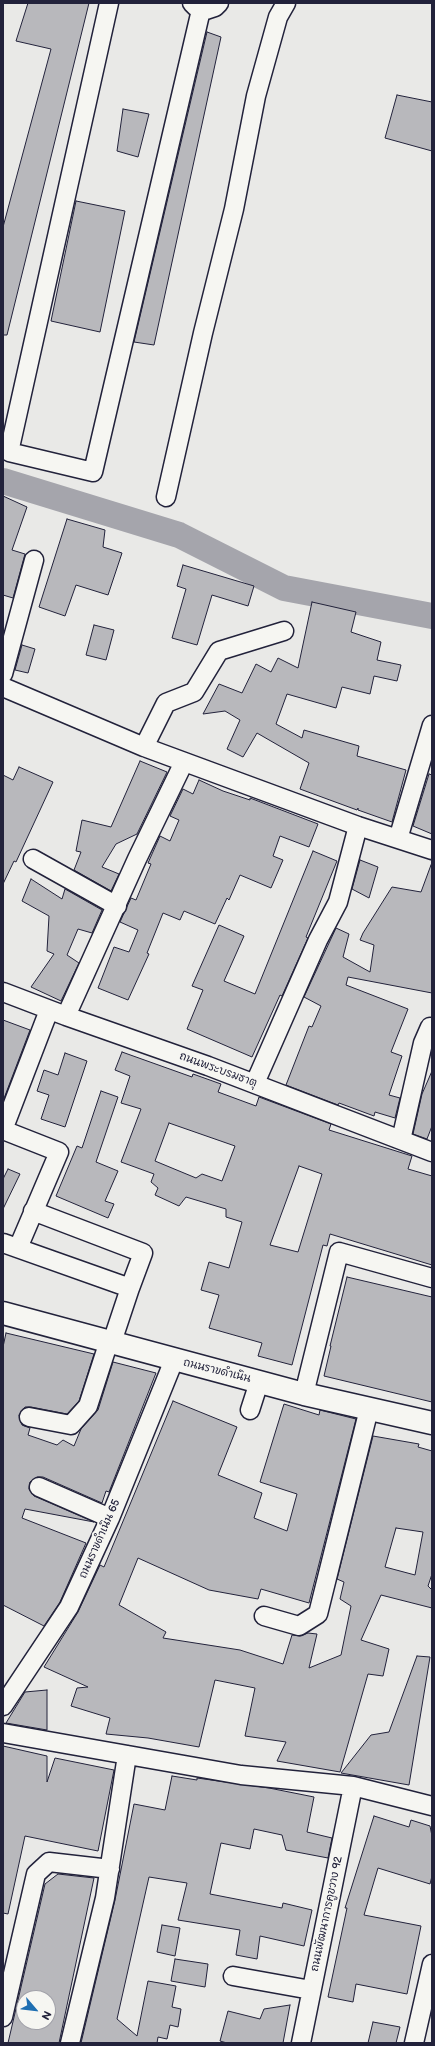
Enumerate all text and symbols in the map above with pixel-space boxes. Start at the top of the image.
street label: ถนนพระบรมธาตุ [177,1050,259,1090]
street label: ถนนราขดำเนิน [182,1356,252,1386]
street label: ถนนราขดำเนิน 65 [77,1497,123,1581]
street label: ถนนพัฒนาการคูขวาง 92 [308,1855,346,1973]
north arrow [16,1990,56,2030]
text: N [38,2009,54,2022]

